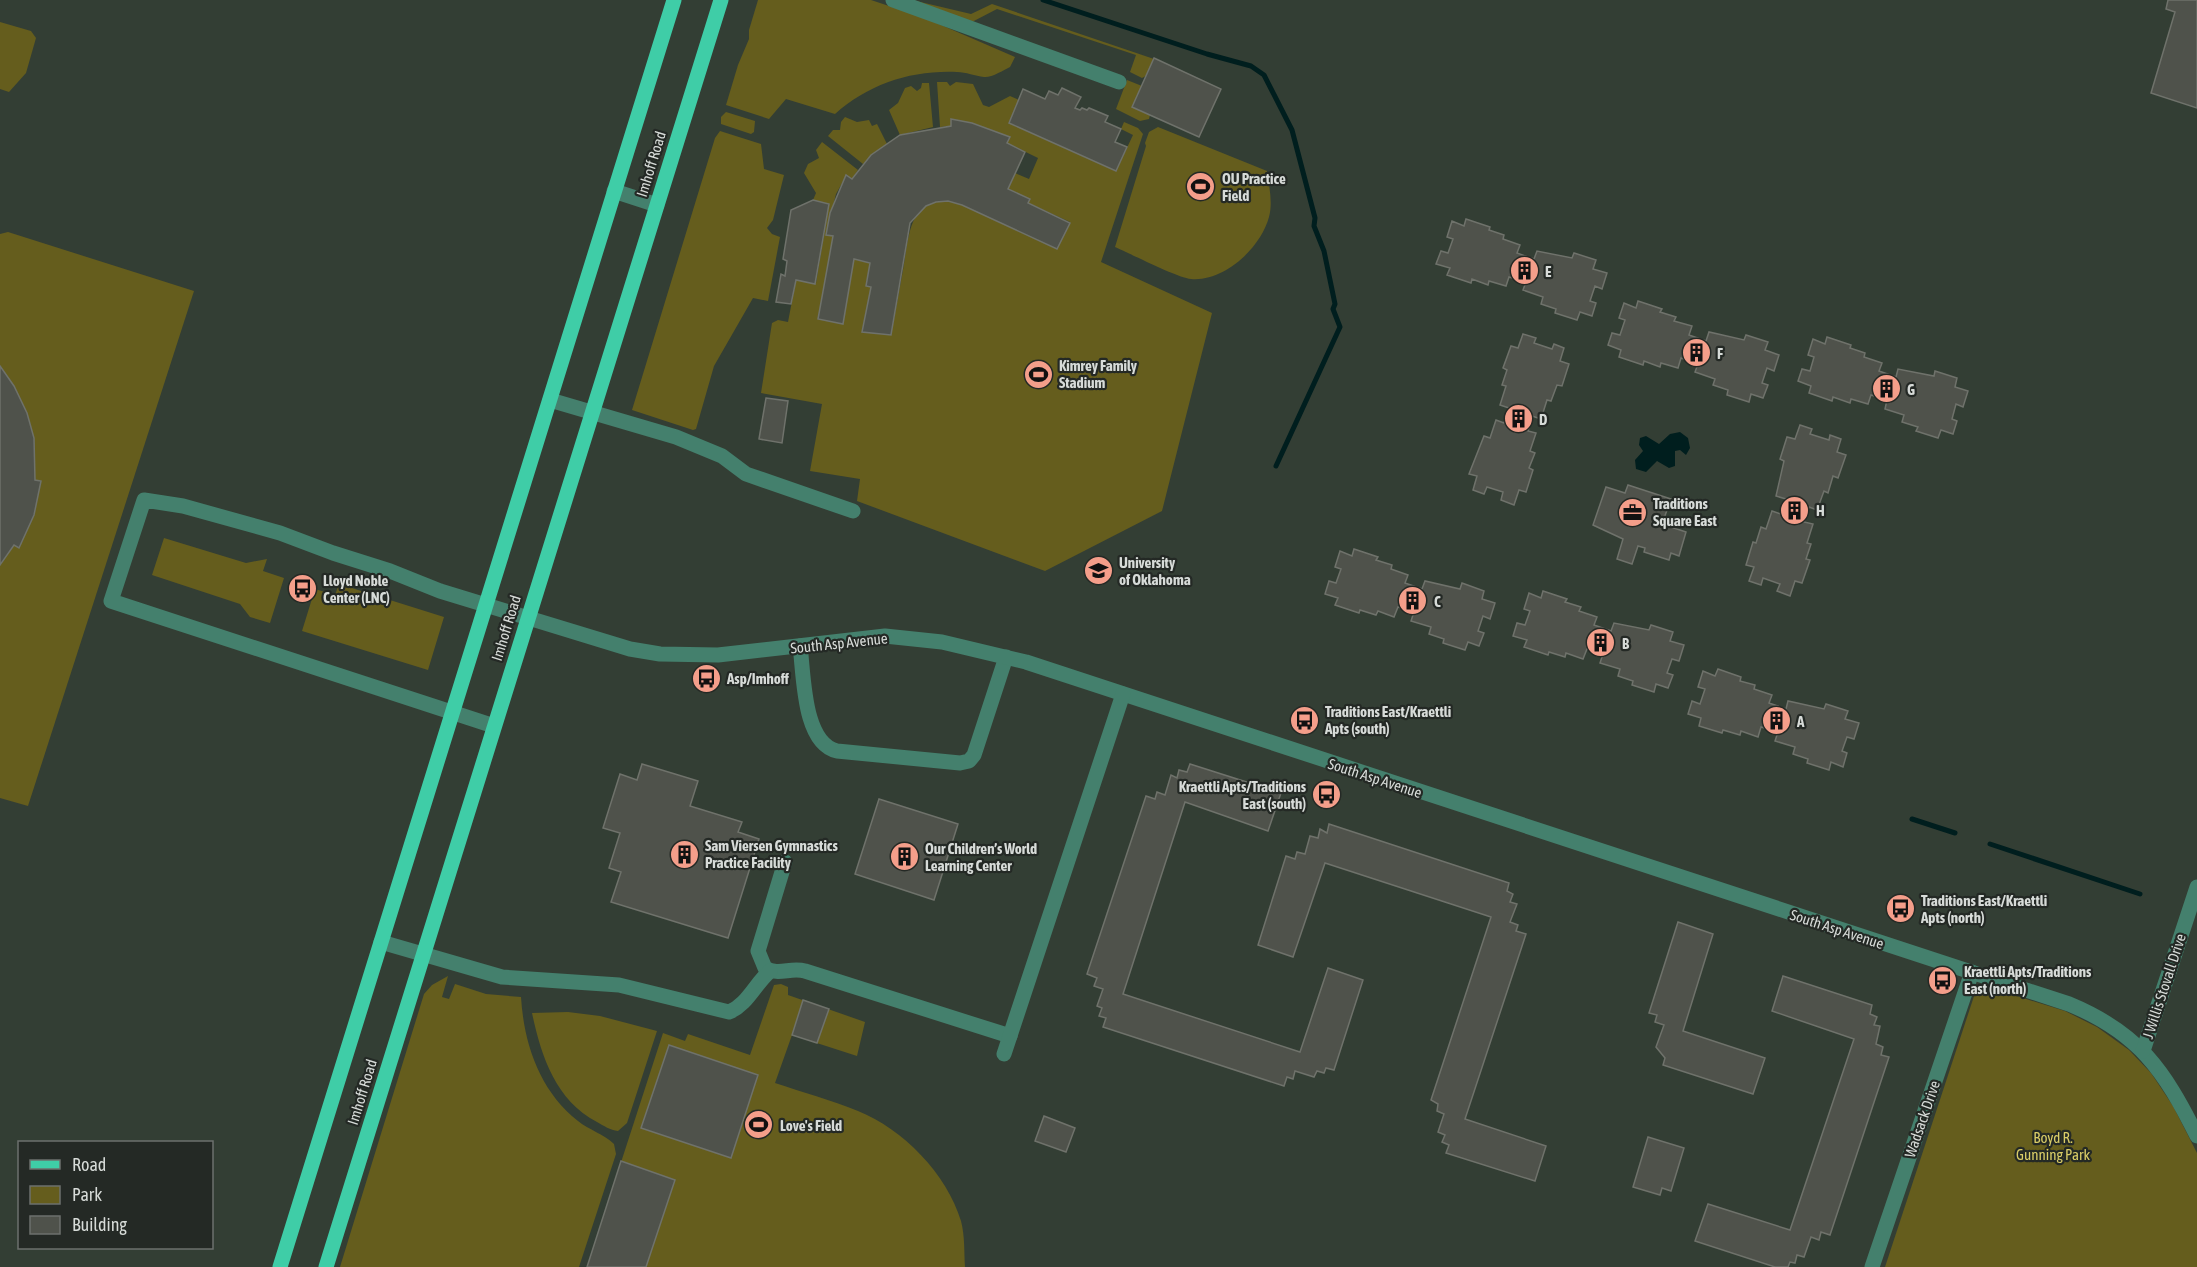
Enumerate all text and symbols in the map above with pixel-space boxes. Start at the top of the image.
street label: Imhoff Road [633,129,669,199]
place label: OU Practice Field [1222,170,1286,204]
sports icon: OU Practice Field [1185,171,1217,203]
building icon: E [1508,255,1540,287]
place label: E [1545,263,1552,280]
building icon: F [1680,337,1712,369]
place label: F [1717,345,1723,362]
place label: Kimrey Family Stadium [1059,357,1138,391]
sports icon: Kimrey Family Stadium [1022,358,1054,390]
building icon: G [1870,373,1902,405]
place label: G [1907,381,1915,398]
building icon: D [1502,403,1534,435]
place label: D [1539,411,1547,428]
building icon: H [1779,494,1811,526]
place label: Traditions Square East [1653,495,1718,529]
office icon: Traditions Square East [1616,496,1648,528]
place label: H [1816,502,1825,519]
place label: University of Oklahoma [1119,554,1191,588]
school or university icon: University of Oklahoma [1082,555,1114,587]
place label: Lloyd Noble Center (LNC) [323,572,390,606]
bus stop icon: Lloyd Noble Center (LNC) [286,573,318,605]
building icon: C [1397,585,1429,617]
street label: Imhoff Road [488,593,524,663]
place label: C [1434,593,1441,610]
building icon: B [1585,627,1617,659]
street label: South Asp Avenue [790,629,889,657]
place label: B [1622,635,1630,652]
bus stop icon: Asp/Imhoff [690,662,722,694]
place label: Asp/Imhoff [726,670,790,687]
place label: Traditions East/Kraettli Apts (south) [1324,703,1451,737]
bus stop icon: Traditions East/Kraettli Apts (south) [1288,704,1320,736]
building icon: A [1760,705,1792,737]
place label: A [1796,713,1805,730]
street label: South Asp Avenue [1326,755,1424,801]
place label: Kraettli Apts/Traditions East (south) [1179,778,1307,812]
bus stop icon: Kraettli Apts/Traditions East (south) [1311,779,1343,811]
place label: Sam Viersen Gymnastics Practice Facility [705,837,838,871]
building icon: Sam Viersen Gymnastics Practice Facility [668,838,700,870]
place label: Our Children’s World Learning Center [925,840,1037,874]
building icon: Our Children’s World Learning Center [888,841,920,873]
place label: Traditions East/Kraettli Apts (north) [1920,892,2047,926]
bus stop icon: Traditions East/Kraettli Apts (north) [1884,893,1916,925]
street label: South Asp Avenue [1788,906,1886,952]
street label: J Willis Stovall Drive [2139,931,2189,1041]
place label: Kraettli Apts/Traditions East (north) [1964,963,2092,997]
bus stop icon: Kraettli Apts/Traditions East (north) [1927,964,1959,996]
street label: Imhoff Road [344,1057,380,1127]
street label: Wadsack Drive [1901,1078,1943,1160]
sports icon: Love's Field [743,1109,775,1141]
place label: Love's Field [780,1117,842,1134]
park label: Boyd R. Gunning Park [2016,1129,2090,1163]
legend [18,1141,213,1249]
text: Road [72,1154,106,1175]
text: Park [72,1184,102,1205]
text: Building [72,1214,127,1235]

